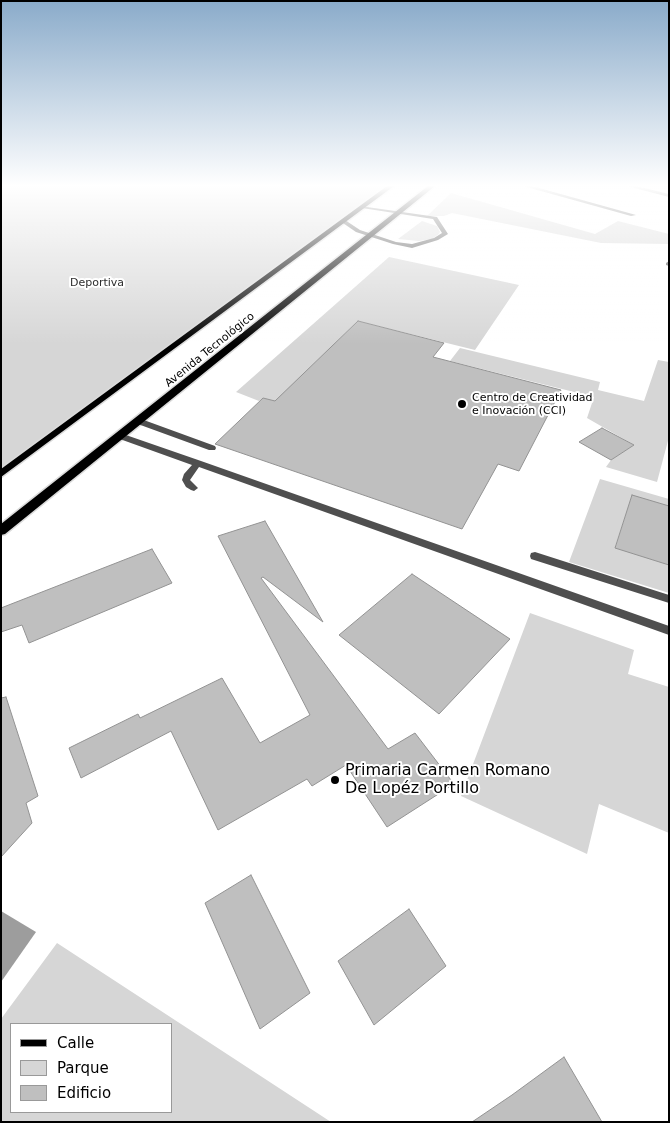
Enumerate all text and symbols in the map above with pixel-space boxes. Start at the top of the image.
park label: Deportiva [70,276,124,290]
street label: Avenida Tecnológico [163,310,257,390]
place label: Centro de Creatividad e Inovación (CCI) [472,391,593,417]
marker: Centro de Creatividad e Inovación (CCI) [456,398,468,410]
place label: Primaria Carmen Romano De Lopéz Portillo [345,761,550,799]
marker: Primaria Carmen Romano De Lopéz Portillo [329,774,341,786]
legend [10,1023,172,1113]
text: Calle [57,1034,94,1052]
text: Parque [57,1059,109,1077]
text: Edificio [57,1084,111,1102]

